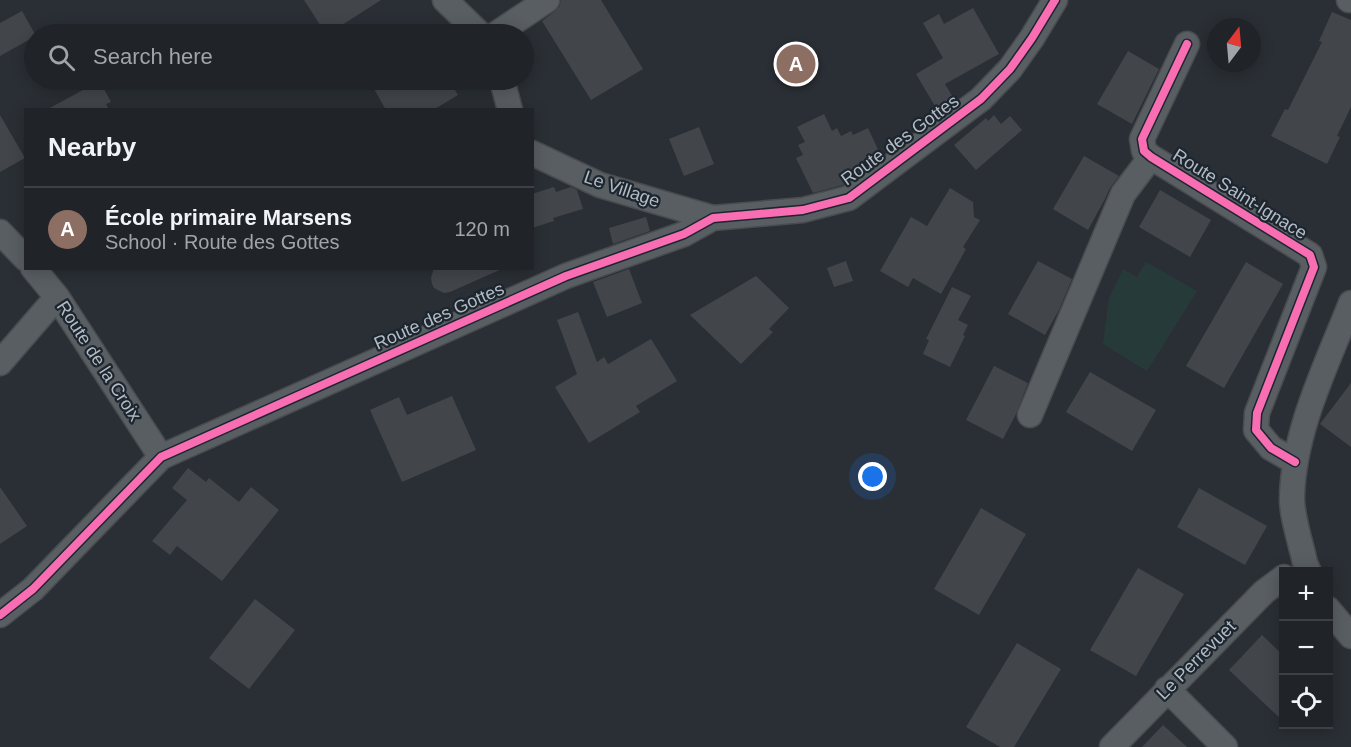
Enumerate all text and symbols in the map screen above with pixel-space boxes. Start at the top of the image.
north arrow [1207,18,1261,72]
search box [24,24,534,90]
icon: search [45,41,78,74]
pin: A [776,42,816,86]
text: Search here [93,44,213,69]
street label: Route des Gottes [837,91,963,189]
text: Nearby [48,132,136,162]
street label: Route Saint-Ignace [1169,145,1311,243]
street label: Le Village [582,167,662,211]
text: École primaire Marsens [105,205,352,230]
text: A [60,218,75,240]
text: 120 m [454,218,510,240]
text: School · Route des Gottes [105,231,340,253]
street label: Route des Gottes [371,278,507,354]
street label: Route de la Croix [53,297,145,425]
your location [858,462,887,491]
map controls [1279,567,1333,729]
button: + [1279,567,1333,621]
street label: Le Perrevuet [1152,616,1240,704]
button: − [1279,621,1333,675]
button: locate [1279,675,1333,729]

